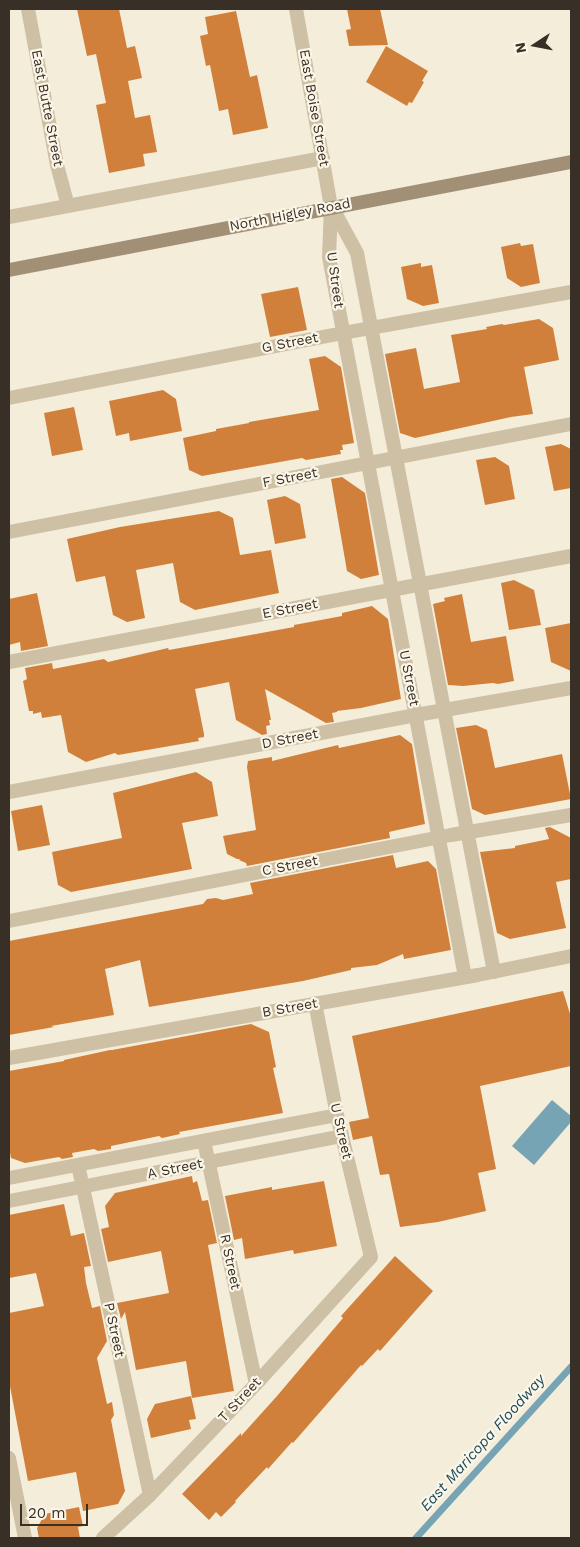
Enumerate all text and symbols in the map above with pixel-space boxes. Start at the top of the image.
north arrow [510,20,560,70]
text: N [511,41,529,54]
street label: East Butte Street [27,48,67,168]
street label: East Boise Street [295,48,333,168]
street label: North Higley Road [228,195,352,235]
street label: U Street [323,251,347,309]
street label: G Street [260,329,320,357]
street label: F Street [261,464,319,492]
street label: E Street [261,595,319,623]
street label: U Street [395,649,423,707]
street label: D Street [260,725,320,753]
street label: C Street [261,852,319,880]
street label: B Street [261,995,319,1021]
street label: U Street [326,1101,356,1161]
street label: A Street [146,1155,204,1183]
street label: R Street [216,1233,244,1291]
street label: P Street [100,1301,128,1359]
water label: East Maricopa Floodway [417,1371,549,1515]
street label: T Street [215,1374,265,1426]
scale bar [22,1494,90,1526]
text: 20 m [28,1504,66,1522]

